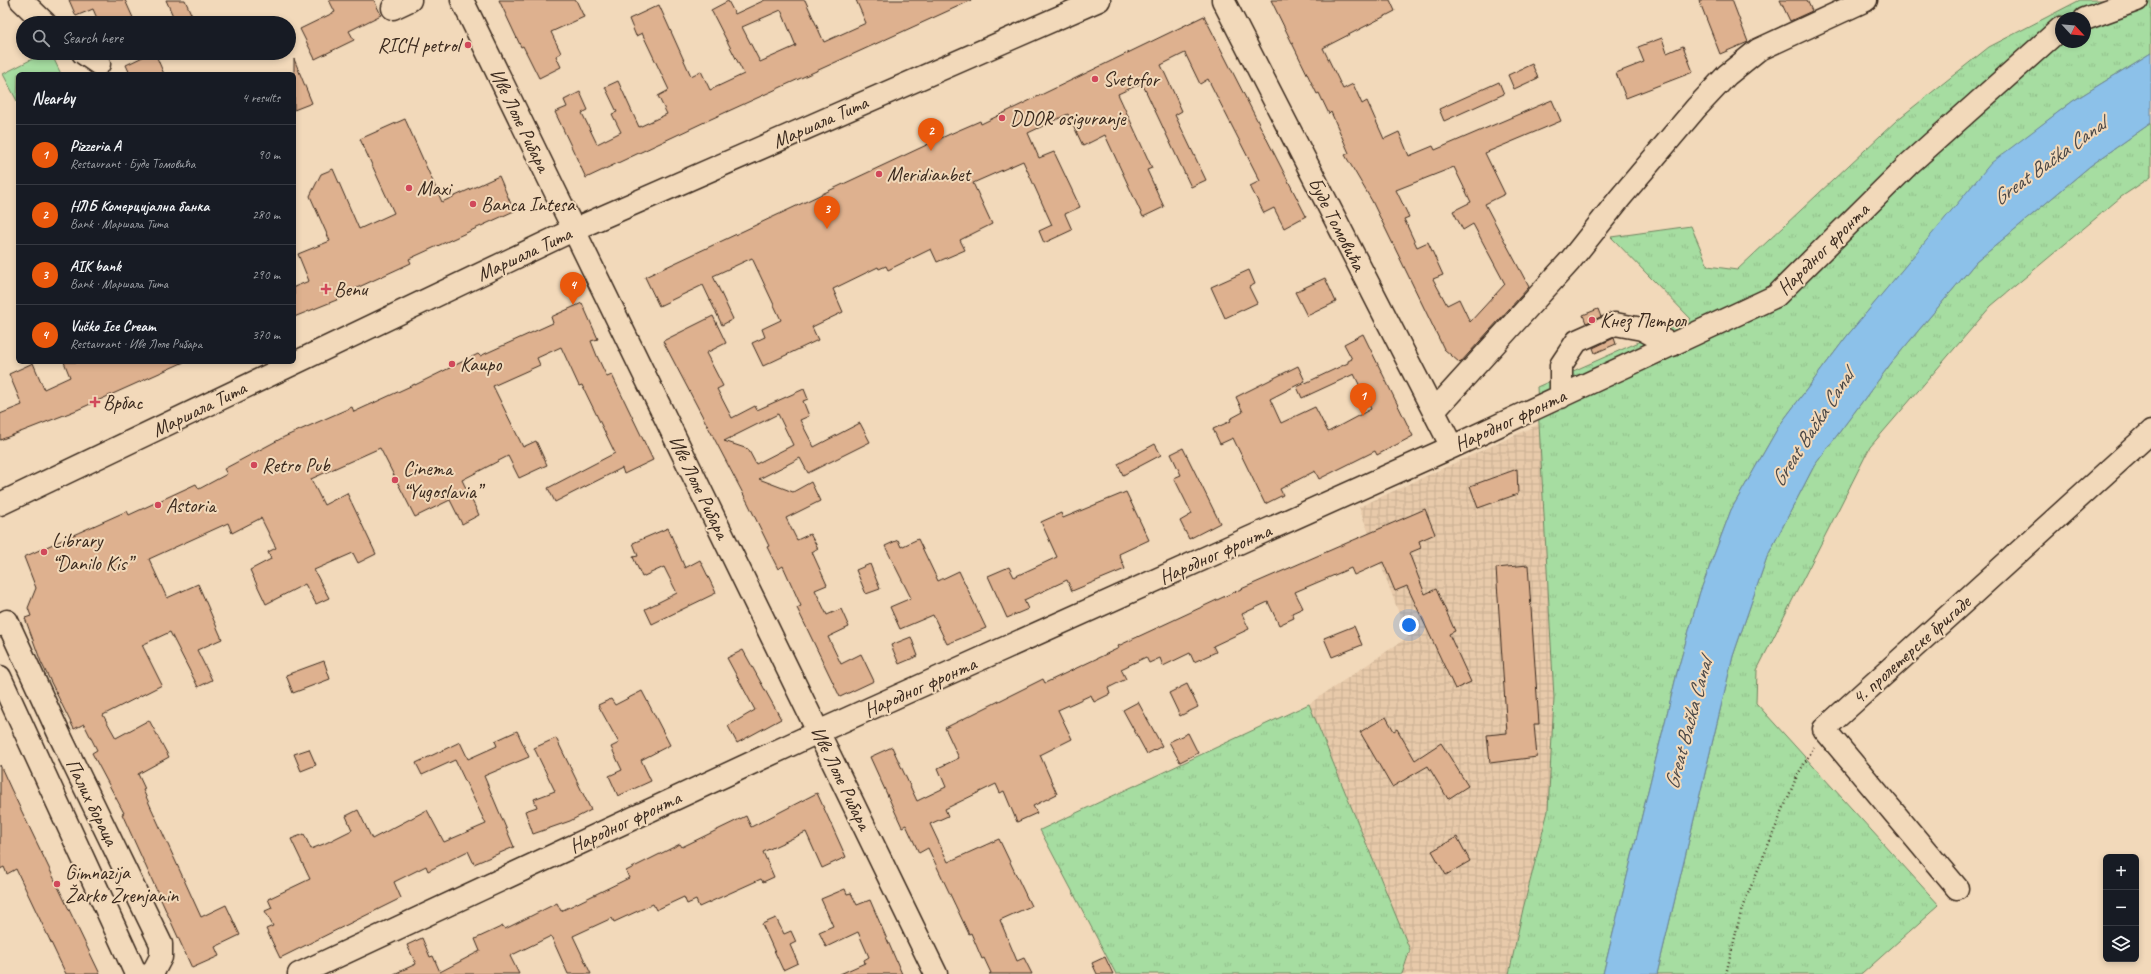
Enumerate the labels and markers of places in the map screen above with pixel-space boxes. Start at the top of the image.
place label: RICH petrol [377,33,464,58]
marker: RICH petrol [463,40,473,50]
place label: Svetofor [1103,67,1160,92]
marker: Svetofor [1090,74,1100,84]
place label: DDOR osiguranje [1010,106,1127,131]
marker: DDOR osiguranje [997,113,1007,123]
pin: 2 [918,118,944,151]
place label: Meridianbet [887,162,972,187]
marker: Meridianbet [874,169,884,179]
place label: Maxi [417,176,453,201]
marker: Maxi [404,183,414,193]
place label: Banca Intesa [481,192,576,217]
pin: 3 [814,196,840,229]
marker: Banca Intesa [468,199,478,209]
pin: 4 [560,272,586,305]
place label: Benu [334,277,369,302]
marker: Benu [321,284,331,294]
place label: Кнез Петрол [1600,308,1688,333]
marker: Кнез Петрол [1587,315,1597,325]
place label: Каиро [460,352,502,377]
marker: Каиро [447,359,457,369]
pin: 1 [1350,383,1376,416]
place label: Врбас [103,390,143,415]
marker: Врбас [90,397,100,407]
place label: Retro Pub [262,453,331,478]
place label: Cinema “Yugoslavia” [403,456,486,504]
marker: Retro Pub [249,460,259,470]
marker: Cinema “Yugoslavia” [390,475,400,485]
place label: Astoria [166,493,217,518]
marker: Astoria [153,500,163,510]
place label: Library “Danilo Kis” [52,528,136,576]
marker: Library “Danilo Kis” [39,547,49,557]
place label: Gimnazija Žarko Zrenjanin [65,860,179,908]
marker: Gimnazija Žarko Zrenjanin [52,879,62,889]

